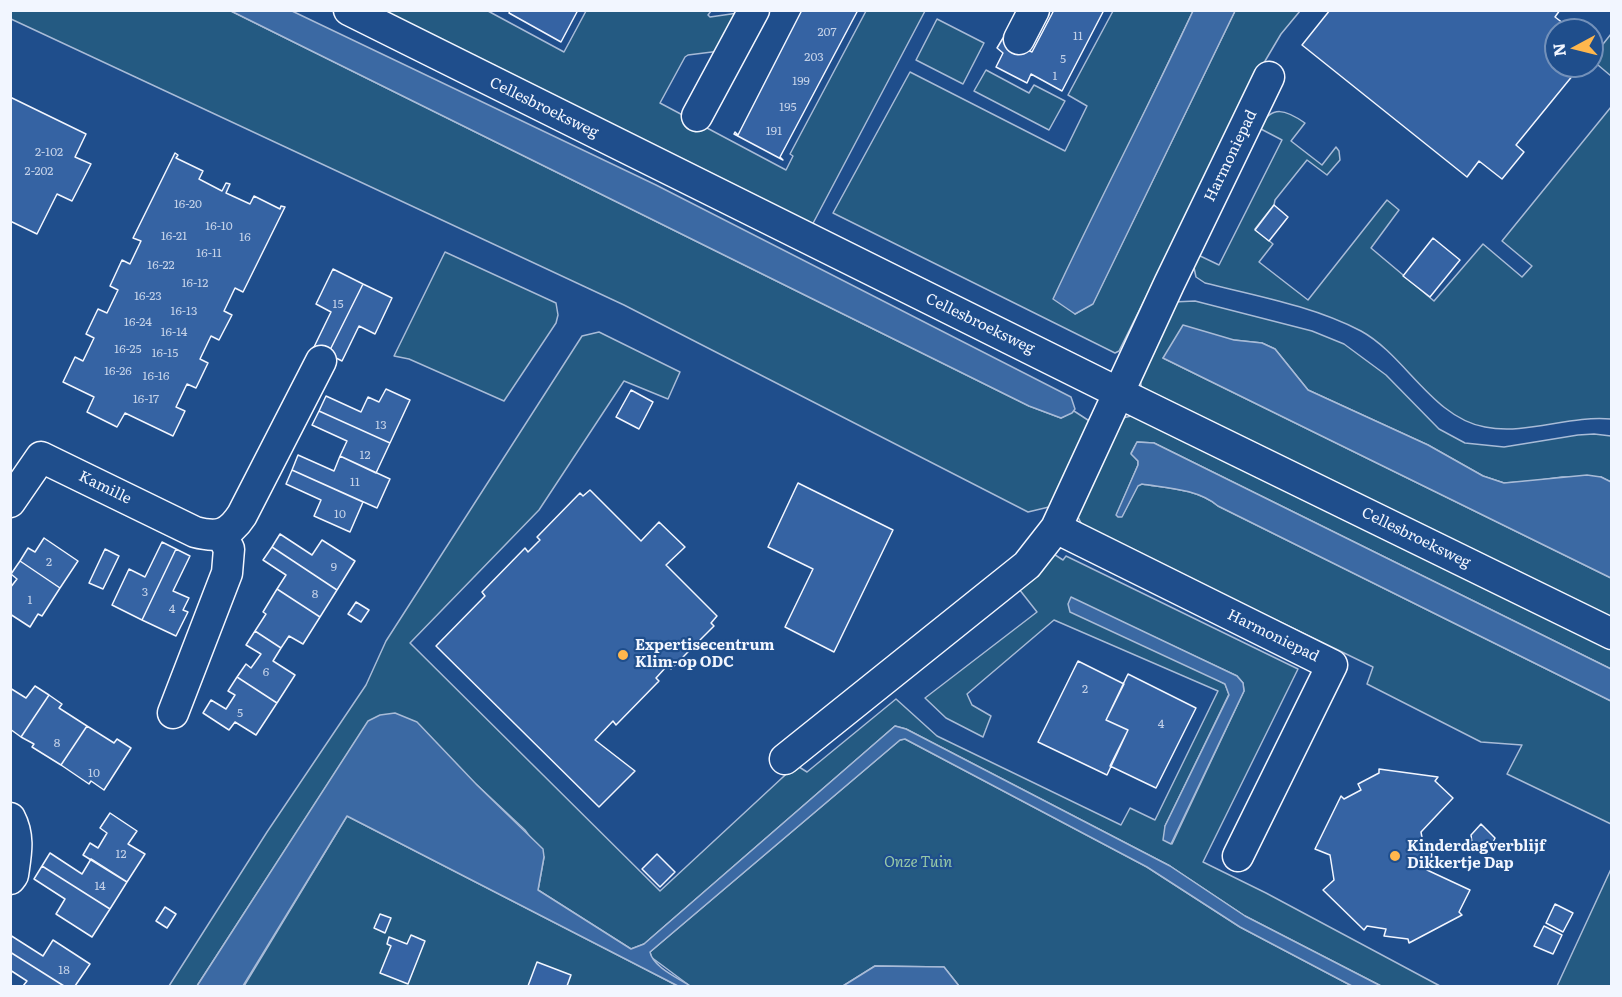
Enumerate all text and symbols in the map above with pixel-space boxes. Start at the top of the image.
north arrow [1544,18,1604,78]
house number: 207 [817,25,837,39]
house number: 11 [1073,29,1083,43]
text: N [1545,42,1571,58]
house number: 203 [804,50,824,64]
house number: 5 [1060,52,1066,66]
house number: 1 [1053,69,1057,83]
street label: Cellesbroeksweg [487,74,601,142]
house number: 199 [792,74,810,88]
house number: 195 [779,100,797,114]
street label: Harmoniepad [1201,107,1261,205]
house number: 191 [766,124,782,138]
house number: 2-102 [35,145,63,159]
house number: 2-202 [25,164,53,178]
house number: 16-20 [174,197,202,211]
house number: 16-10 [205,219,233,233]
house number: 16-21 [161,229,187,243]
house number: 16 [239,230,251,244]
house number: 16-11 [196,246,222,260]
house number: 16-22 [147,258,175,272]
house number: 16-12 [182,276,208,290]
house number: 16-23 [134,289,162,303]
street label: Cellesbroeksweg [923,290,1037,358]
house number: 15 [333,297,343,311]
house number: 16-13 [171,304,197,318]
house number: 16-24 [124,315,152,329]
house number: 16-14 [161,325,187,339]
house number: 16-25 [114,342,142,356]
house number: 16-15 [152,346,178,360]
house number: 16-26 [104,364,132,378]
house number: 16-16 [143,369,169,383]
house number: 16-17 [133,392,159,406]
house number: 13 [375,418,387,432]
house number: 12 [360,448,370,462]
street label: Kamille [76,468,134,508]
house number: 11 [350,475,360,489]
street label: Cellesbroeksweg [1359,504,1473,572]
house number: 10 [334,507,346,521]
house number: 2 [46,555,52,569]
house number: 9 [331,560,337,574]
house number: 3 [142,585,148,599]
house number: 8 [312,587,318,601]
house number: 1 [28,593,32,607]
house number: 4 [169,602,175,616]
street label: Harmoniepad [1224,606,1322,666]
place label: Expertisecentrum Klim-op ODC [635,637,774,672]
marker: Expertisecentrum Klim-op ODC [616,648,630,662]
house number: 6 [263,665,269,679]
house number: 2 [1082,682,1088,696]
house number: 5 [237,706,243,720]
house number: 4 [1158,717,1164,731]
house number: 8 [54,736,60,750]
house number: 10 [88,766,100,780]
place label: Kinderdagverblijf Dikkertje Dap [1407,838,1545,873]
house number: 12 [116,847,126,861]
marker: Kinderdagverblijf Dikkertje Dap [1388,849,1402,863]
park label: Onze Tuin [884,854,952,872]
house number: 14 [94,879,106,893]
house number: 18 [58,963,70,977]

